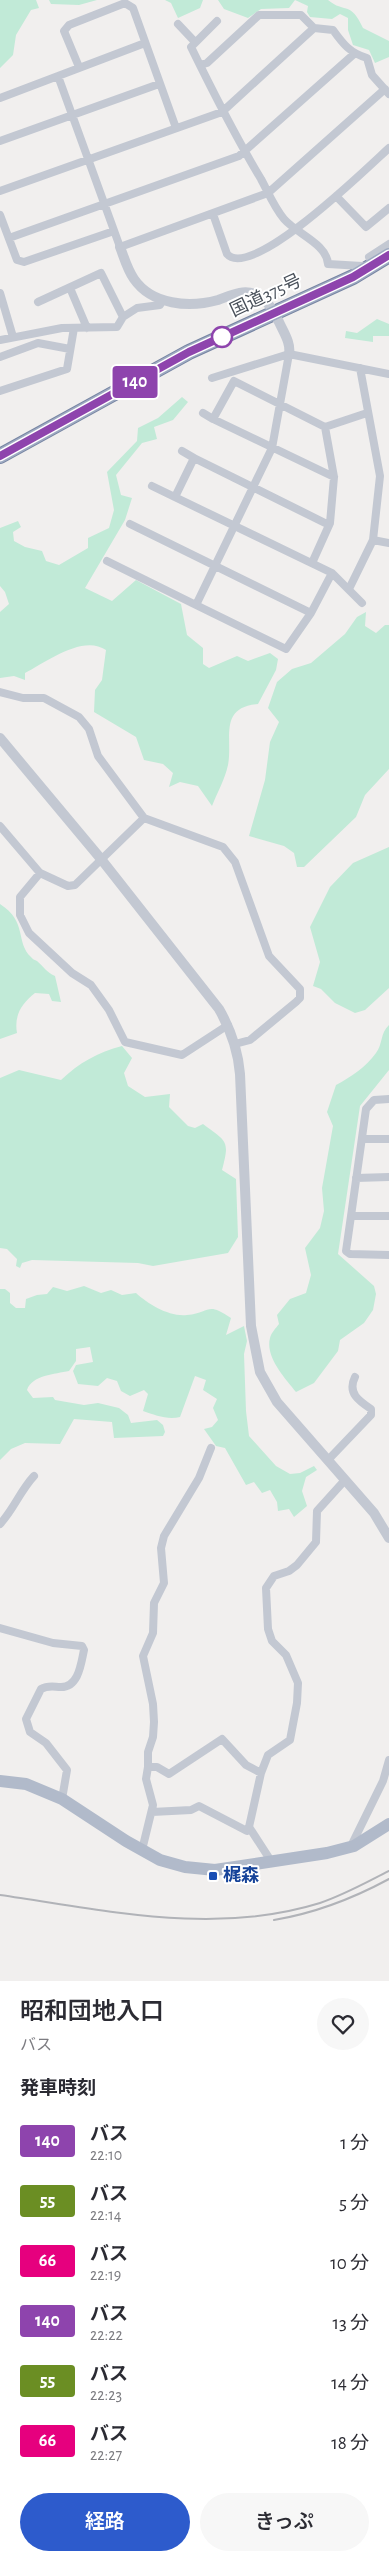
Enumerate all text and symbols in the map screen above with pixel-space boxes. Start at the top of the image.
street label: 国道375号 [227,270,304,320]
unlabelled marker [211,326,233,348]
line badge: 140 [106,366,164,398]
text: 140 [123,373,147,391]
place label: 梶森 [223,1866,259,1885]
marker: 梶森 [207,1870,219,1882]
button: heart [317,1998,369,2050]
text: 昭和団地入口 [20,2000,164,2024]
text: バス [20,2037,52,2053]
text: 発車時刻 [20,2079,96,2098]
text: バス [90,2125,128,2144]
text: 140 [35,2132,60,2150]
text: 1 分 [340,2134,369,2153]
text: 22:10 [90,2147,122,2163]
text: バス [90,2185,128,2204]
text: 55 [40,2192,55,2210]
text: 5 分 [339,2194,369,2213]
text: 22:14 [90,2207,121,2223]
text: バス [90,2245,128,2264]
text: 66 [39,2252,56,2270]
text: 10 分 [330,2254,369,2273]
text: 22:19 [90,2267,121,2283]
text: バス [90,2305,128,2324]
text: 140 [35,2312,60,2330]
text: 13 分 [333,2314,369,2333]
text: 22:22 [90,2327,123,2343]
text: バス [90,2365,128,2384]
text: 55 [40,2372,55,2390]
text: 14 分 [331,2374,369,2393]
text: 22:23 [90,2387,122,2403]
text: バス [90,2425,128,2444]
text: 66 [39,2432,56,2450]
text: 18 分 [331,2434,369,2453]
text: 22:27 [90,2447,122,2463]
button: 経路 [20,2493,190,2551]
button: きっぷ [200,2493,369,2551]

